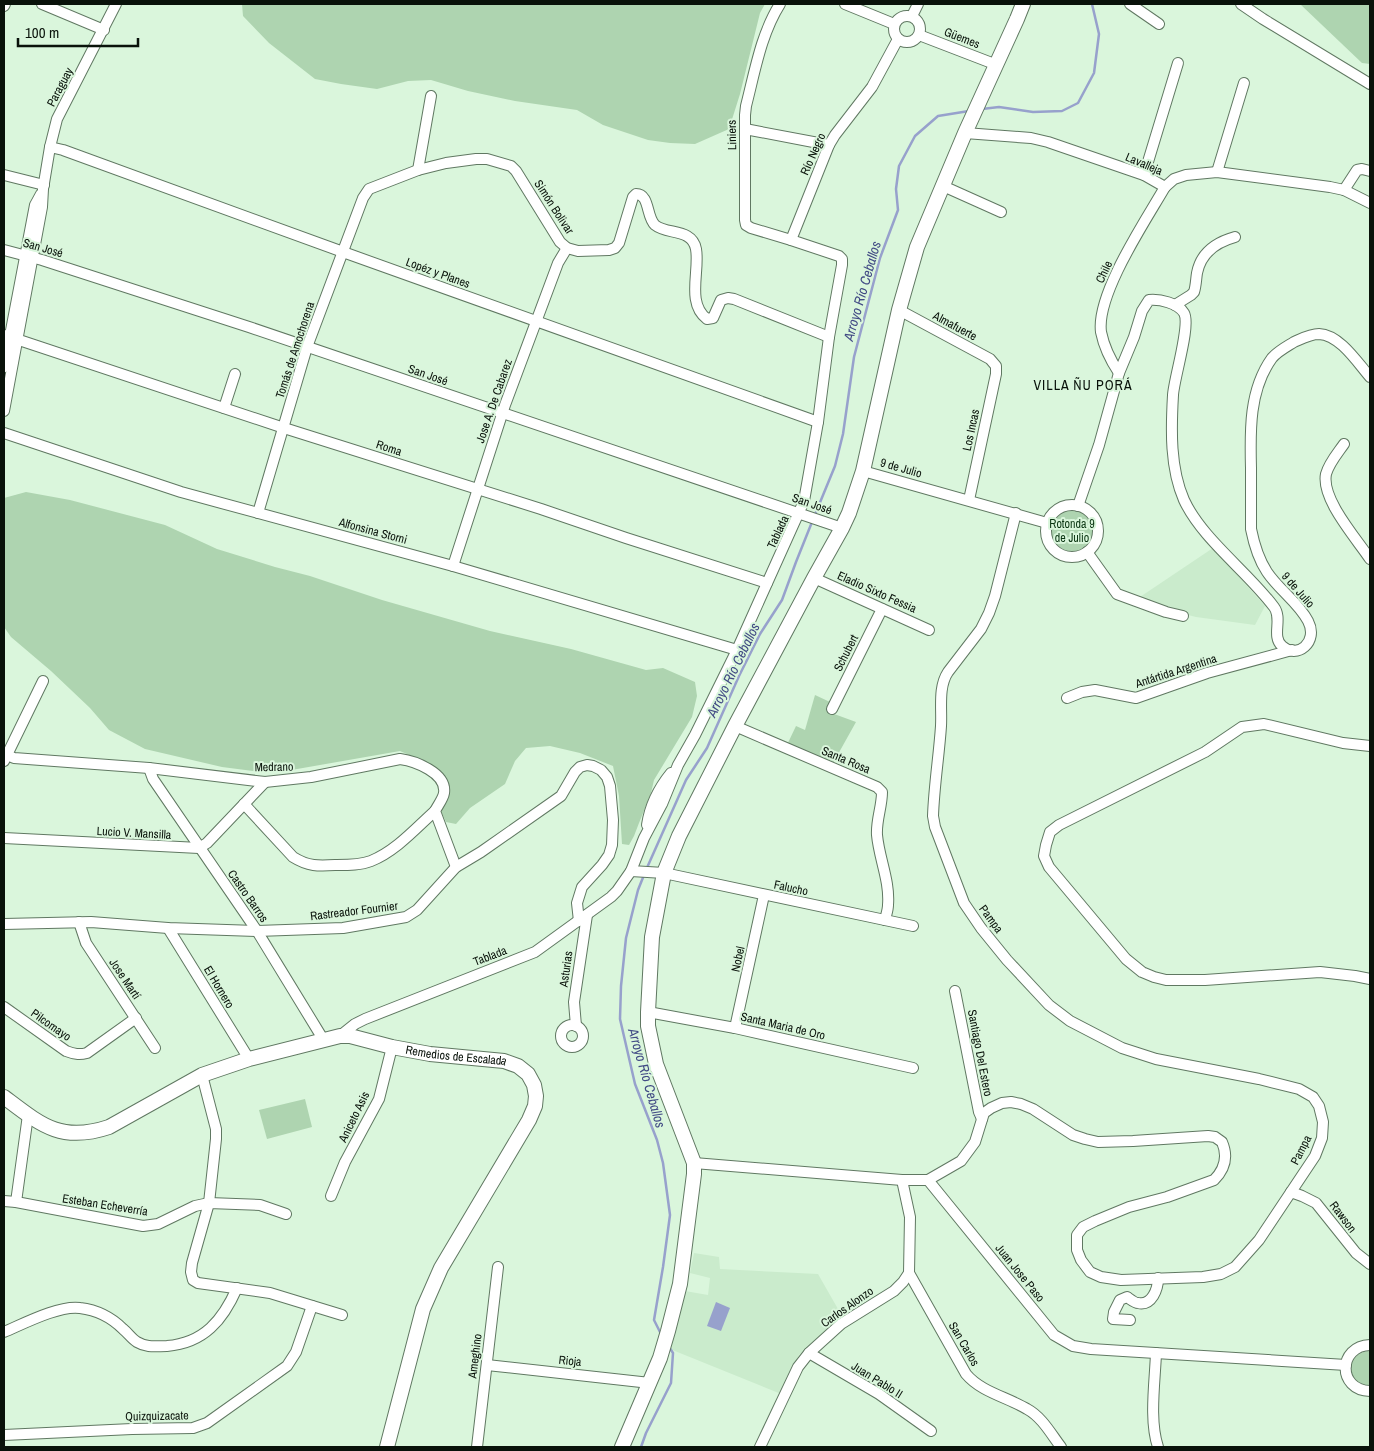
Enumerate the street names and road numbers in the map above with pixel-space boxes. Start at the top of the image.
street label: Güemes [942,24,982,52]
street label: Paraguay [43,65,77,109]
street label: Liniers [724,120,740,150]
street label: Río Negro [797,130,829,178]
street label: Lavalleja [1123,149,1165,179]
street label: Simón Bolivar [530,177,578,238]
street label: San José [21,235,65,261]
street label: Lopéz y Planes [404,254,472,292]
street label: Chile [1092,258,1116,286]
street label: Tomás de Amochorena [272,299,318,400]
street label: Almafuerte [929,307,980,344]
street label: Jose A. De Cabarez [472,357,516,445]
street label: San José [406,361,450,389]
street label: Los Incas [959,408,983,452]
street label: Roma [374,436,404,460]
street label: 9 de Julio [878,454,924,482]
street label: San José [790,490,834,518]
street label: Tablada [763,512,793,551]
street label: Alfonsina Storni [336,514,409,548]
street label: Eladio Sixto Fessia [835,567,919,617]
street label: 9 de Julio [1278,569,1318,611]
street label: Schubert [830,632,862,674]
street label: Antártida Argentina [1132,650,1219,692]
street label: Santa Rosa [819,743,873,778]
street label: Medrano [254,759,294,775]
street label: Lucio V. Mansilla [96,823,172,843]
street label: Castro Barros [224,867,272,926]
street label: Falucho [772,877,810,899]
street label: Rastreador Fournier [309,898,399,924]
street label: Pampa [975,902,1007,937]
street label: Tablada [471,942,510,970]
street label: Nobel [728,945,748,973]
street label: Asturias [555,950,576,989]
street label: Jose Martí [106,955,145,1003]
street label: El Hornero [200,963,238,1011]
street label: Pilcomayo [28,1005,74,1045]
street label: Santa Maria de Oro [739,1008,827,1044]
street label: Santiago Del Estero [964,1008,996,1098]
street label: Remedios de Escalada [404,1042,510,1070]
street label: Aniceto Asis [334,1089,373,1146]
street label: Pampa [1287,1132,1315,1168]
street label: Esteban Echeverría [61,1190,149,1220]
street label: Rawson [1326,1198,1360,1236]
street label: Juan Jose Paso [992,1241,1048,1305]
street label: Carlos Alonzo [818,1283,876,1331]
street label: San Carlos [945,1319,983,1369]
street label: Ameghino [464,1333,486,1380]
street label: Rioja [558,1352,583,1370]
street label: Juan Pablo II [848,1358,906,1402]
street label: Quizquizacate [125,1407,189,1425]

